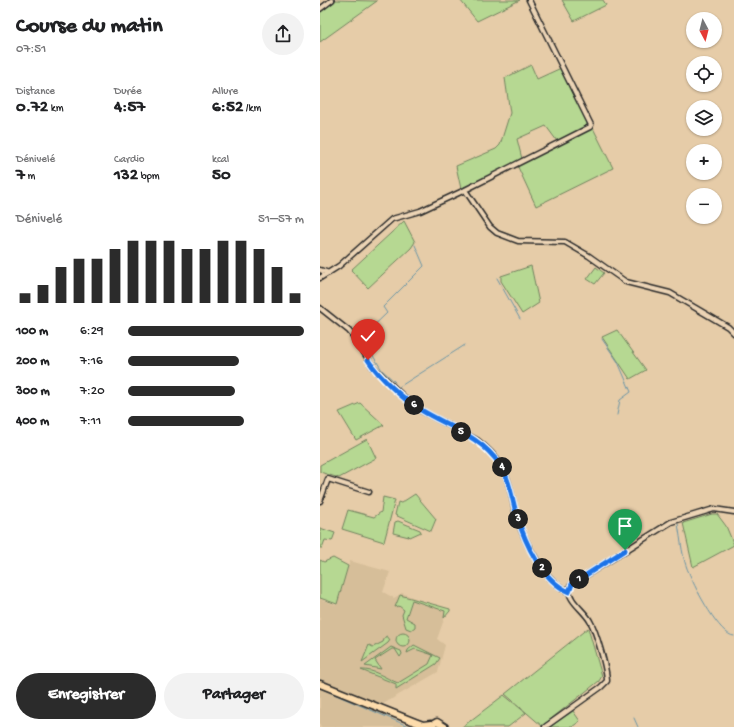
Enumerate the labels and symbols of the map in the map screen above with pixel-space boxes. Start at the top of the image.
north arrow [686,12,722,48]
pin [351,319,385,360]
pin: 6 [404,395,424,415]
pin: 5 [451,422,471,442]
pin: 4 [492,457,512,477]
pin: 3 [508,509,528,529]
pin [608,509,642,550]
pin: 2 [532,558,552,578]
pin: 1 [569,569,589,589]

